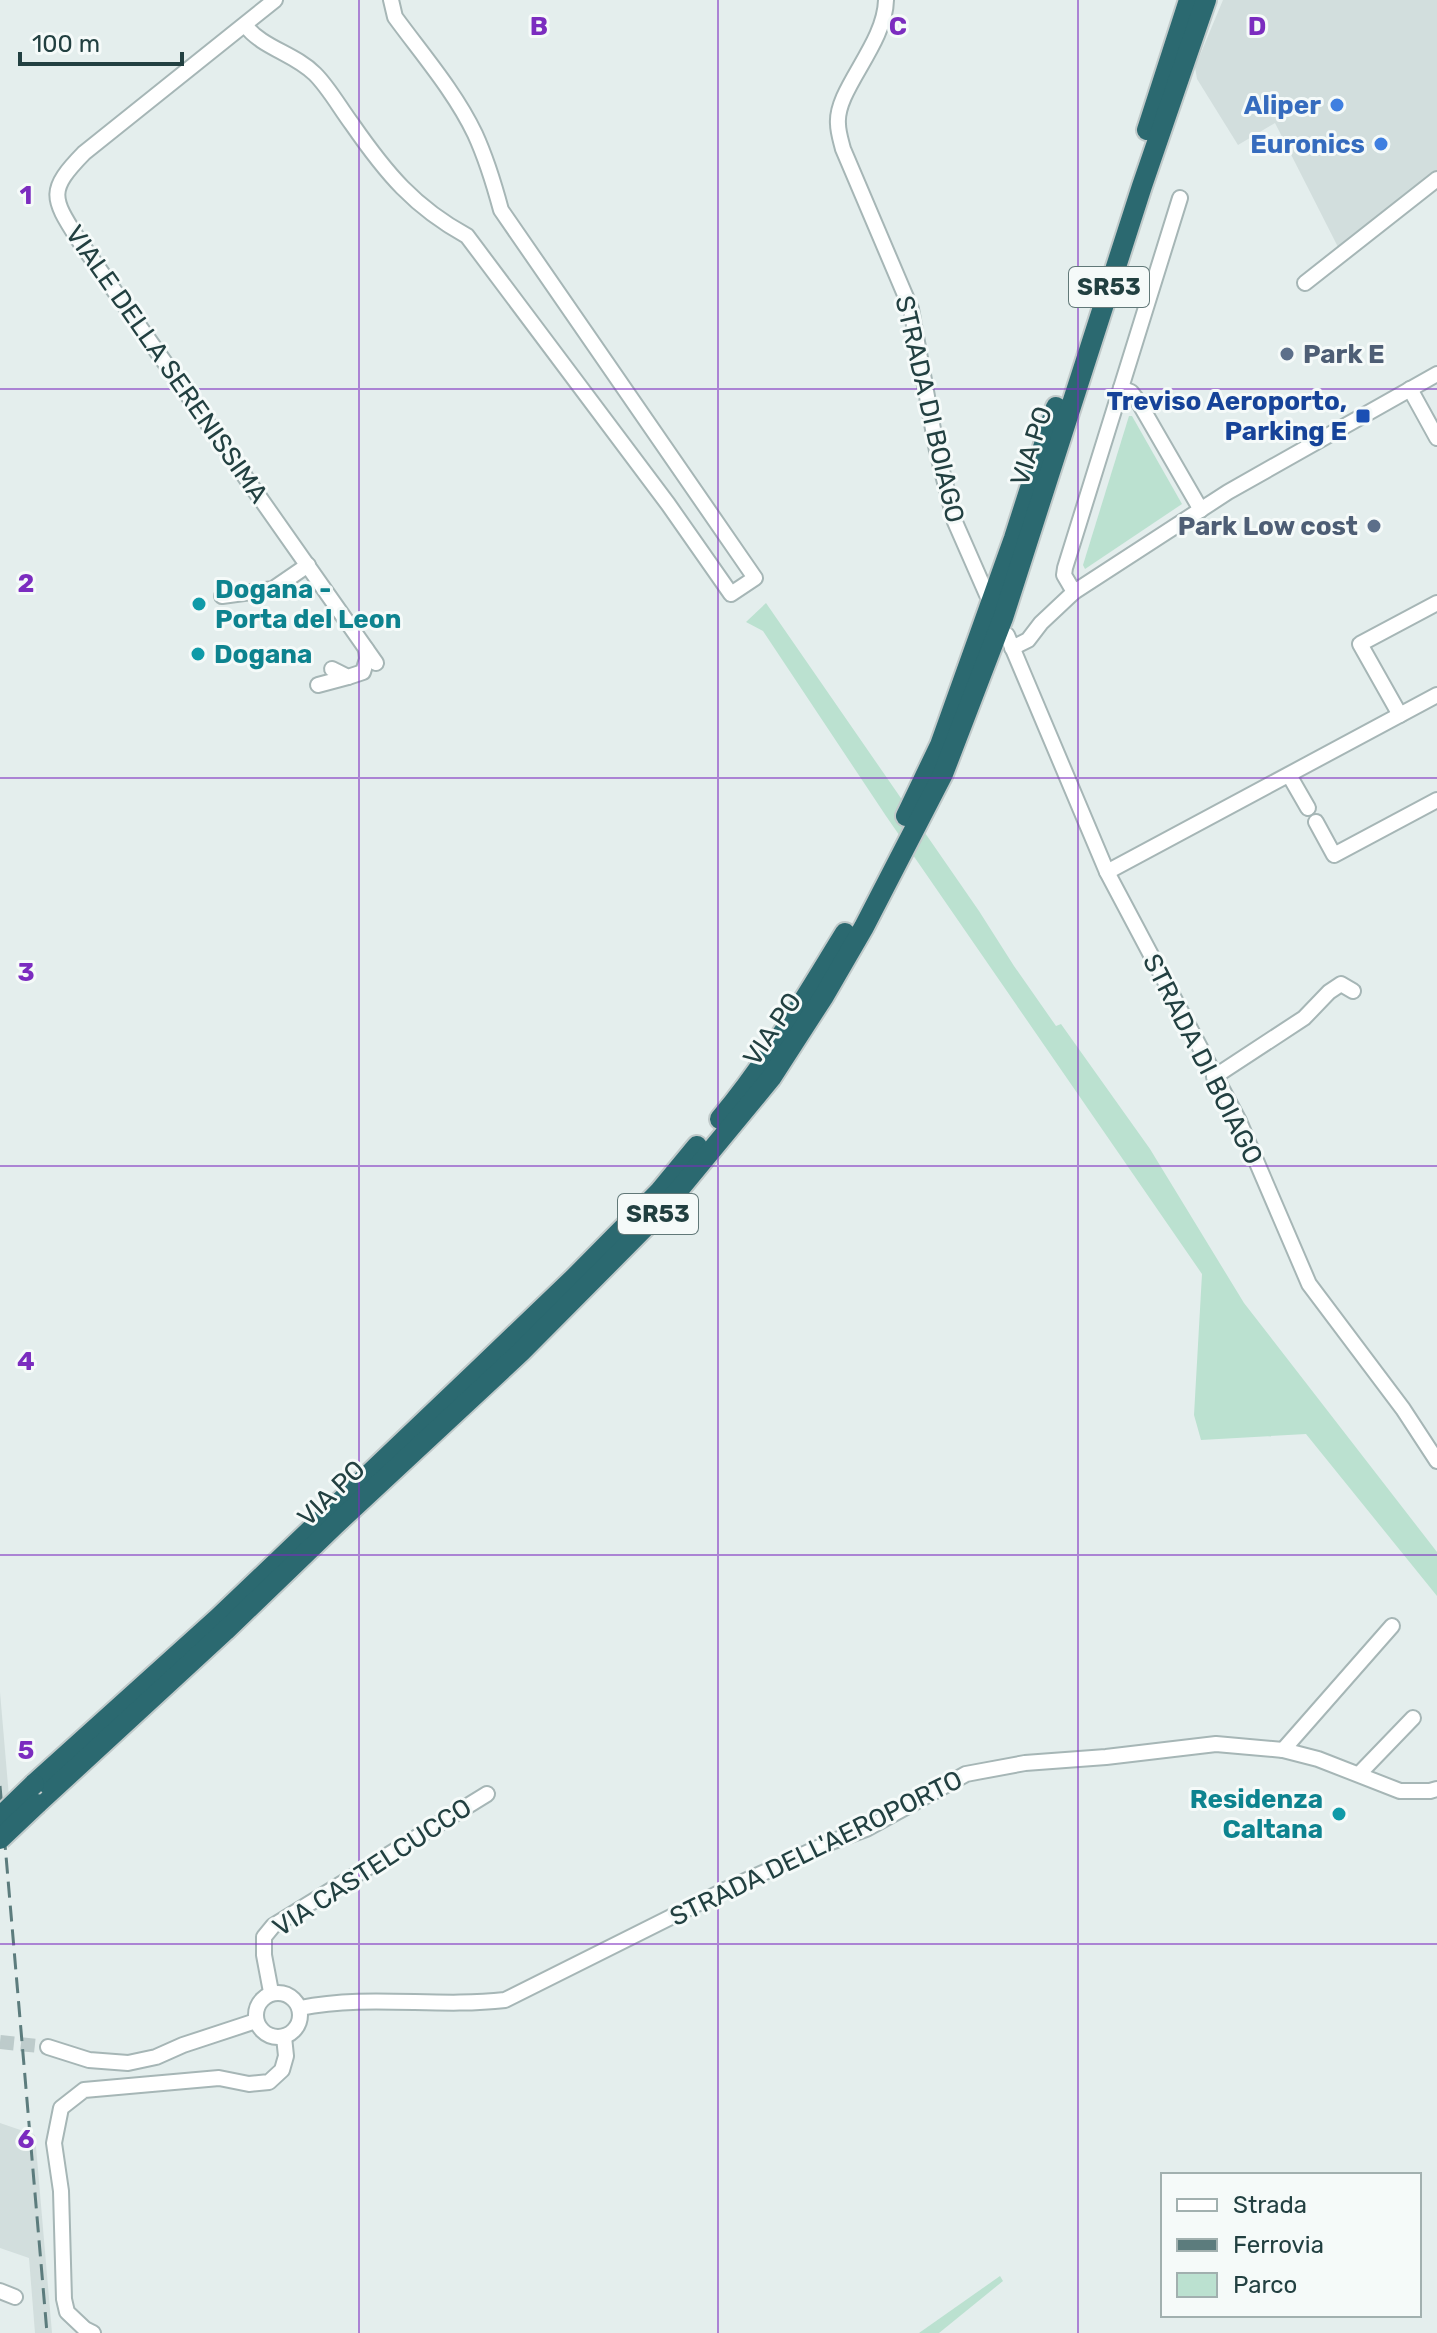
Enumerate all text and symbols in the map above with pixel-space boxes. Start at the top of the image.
text: B [530,11,548,42]
text: C [889,11,907,42]
text: D [1248,11,1266,42]
scale bar [20,16,182,66]
text: 100 m [32,30,100,58]
place label: Aliper [1244,90,1321,121]
marker: Aliper [1328,96,1346,114]
place label: Euronics [1250,129,1365,160]
marker: Euronics [1372,135,1390,153]
text: 1 [20,180,32,211]
street label: VIALE DELLA SERENISSIMA [59,220,274,509]
road number: SR53 [1069,267,1149,307]
street label: STRADA DI BOIAGO [888,293,971,526]
place label: Park E [1303,339,1385,370]
marker: Park E [1278,345,1296,363]
place label: Treviso Aeroporto, Parking E [1107,386,1347,447]
street label: VIA PO [1004,403,1059,490]
marker: Treviso Aeroporto, Parking E [1354,407,1372,425]
place label: Park Low cost [1178,511,1358,542]
marker: Park Low cost [1365,517,1383,535]
text: 2 [18,568,34,599]
place label: Dogana - Porta del Leon [215,574,401,635]
marker: Dogana - Porta del Leon [190,595,208,613]
place label: Dogana [214,639,312,670]
marker: Dogana [189,645,207,663]
street label: STRADA DI BOIAGO [1136,949,1269,1170]
text: 3 [17,957,35,988]
street label: VIA PO [737,987,808,1072]
road number: SR53 [618,1194,698,1234]
text: 4 [17,1346,35,1377]
street label: VIA PO [291,1454,371,1533]
text: 5 [18,1735,34,1766]
street label: STRADA DELL'AEROPORTO [665,1764,967,1933]
place label: Residenza Caltana [1190,1784,1323,1845]
street label: VIA CASTELCUCCO [267,1792,477,1943]
marker: Residenza Caltana [1330,1805,1348,1823]
text: 6 [18,2124,35,2155]
legend [1161,2173,1421,2317]
text: Strada [1233,2191,1307,2219]
text: Ferrovia [1233,2231,1324,2259]
text: Parco [1233,2271,1297,2299]

